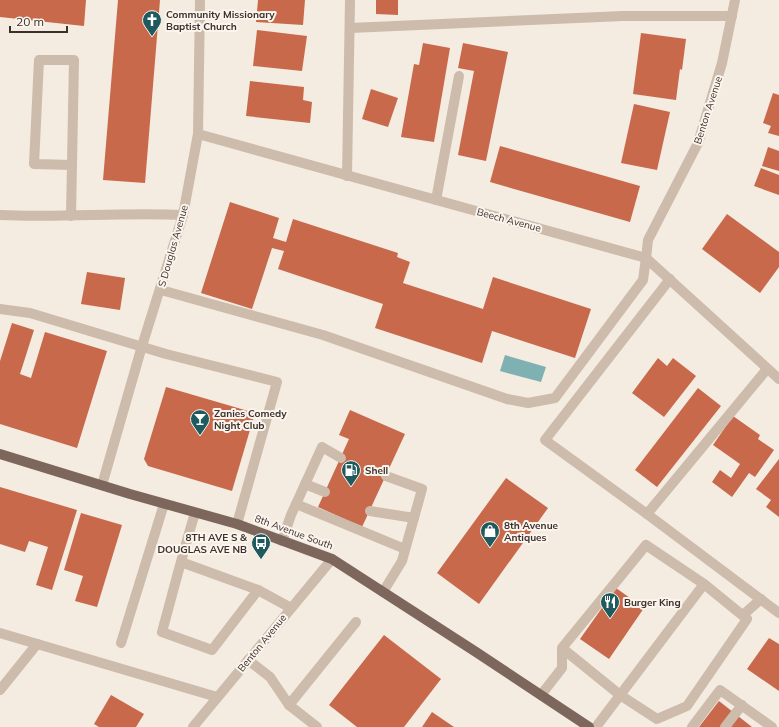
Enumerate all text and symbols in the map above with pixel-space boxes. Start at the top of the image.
scale bar [10,8,67,34]
place label: Community Missionary Baptist Church [166,8,275,33]
church icon: Community Missionary Baptist Church [141,9,163,37]
text: 20 m [16,14,44,29]
street label: Benton Avenue [691,74,725,146]
street label: S Douglas Avenue [155,204,191,288]
street label: Beech Avenue [475,205,543,235]
place label: Zanies Comedy Night Club [214,407,287,432]
bar icon: Zanies Comedy Night Club [189,408,211,436]
fuel station icon: Shell [340,459,362,487]
place label: Shell [365,464,388,477]
street label: 8th Avenue South [253,512,335,552]
place label: 8th Avenue Antiques [504,519,559,544]
shop icon: 8th Avenue Antiques [479,520,501,548]
place label: 8TH AVE S & DOUGLAS AVE NB [157,531,248,556]
bus stop icon: 8TH AVE S & DOUGLAS AVE NB [250,532,272,560]
restaurant icon: Burger King [599,591,621,619]
place label: Burger King [624,596,681,609]
street label: Benton Avenue [235,611,289,675]

